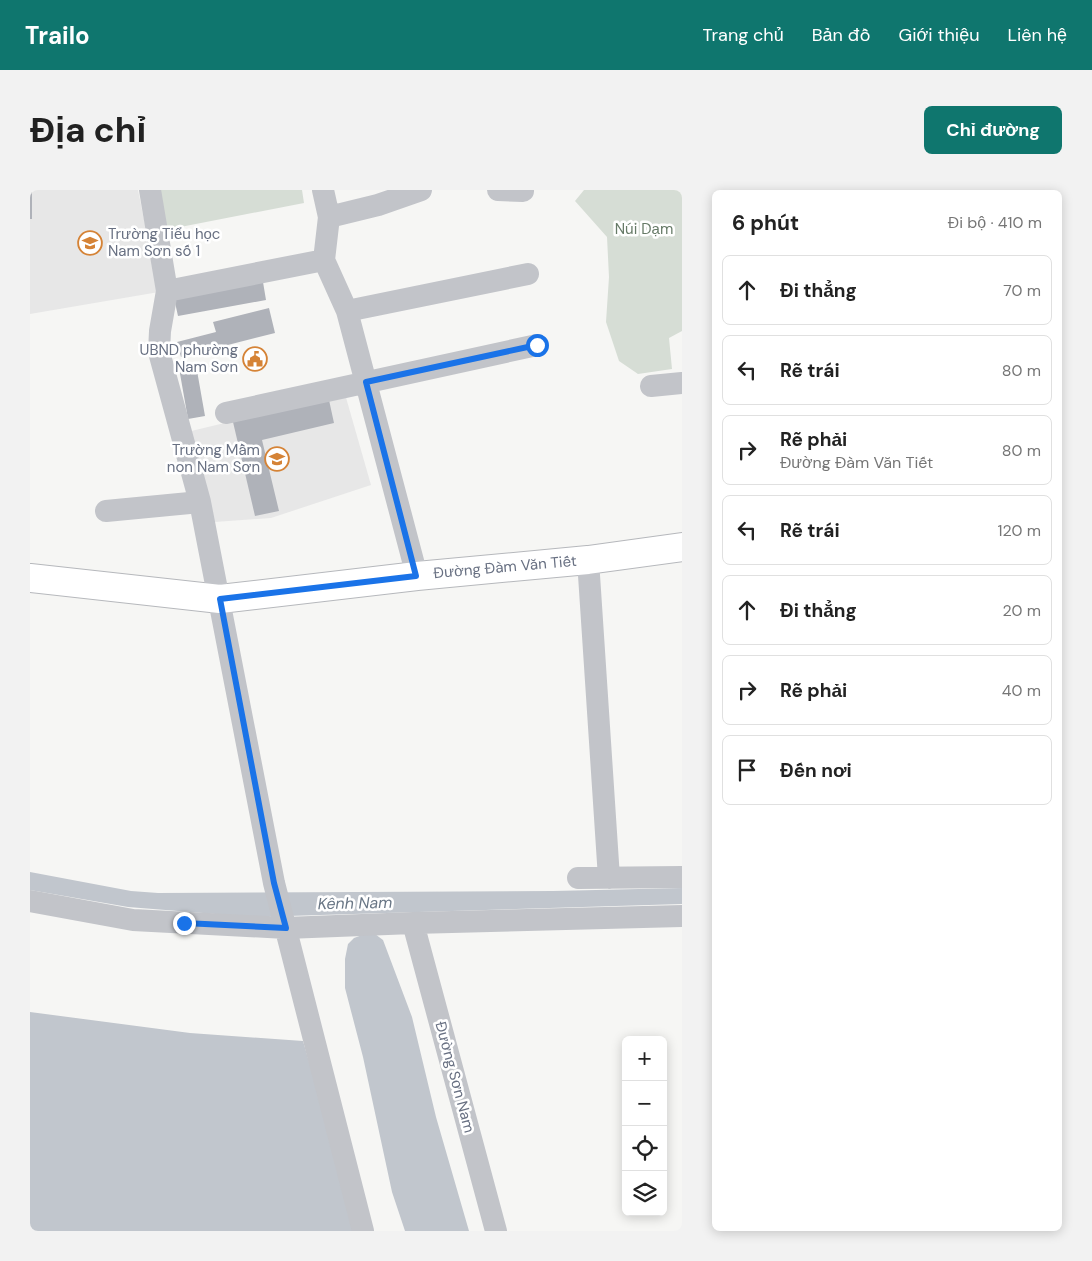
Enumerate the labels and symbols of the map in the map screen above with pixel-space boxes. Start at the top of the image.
park label: Núi Dạm [615,219,673,239]
place label: Trường Tiểu học Nam Sơn số 1 [108,224,220,261]
school or university icon: Trường Tiểu học Nam Sơn số 1 [77,230,103,256]
route start [526,334,549,357]
place label: UBND phường Nam Sơn [140,340,238,377]
public building icon: UBND phường Nam Sơn [242,346,268,372]
place label: Trường Mầm non Nam Sơn [167,440,260,477]
school or university icon: Trường Mầm non Nam Sơn [264,446,290,472]
street label: Đường Đàm Văn Tiết [433,551,578,583]
water label: Kênh Nam [317,892,393,914]
route end [173,912,196,935]
street label: Đường Sơn Nam [431,1019,479,1135]

